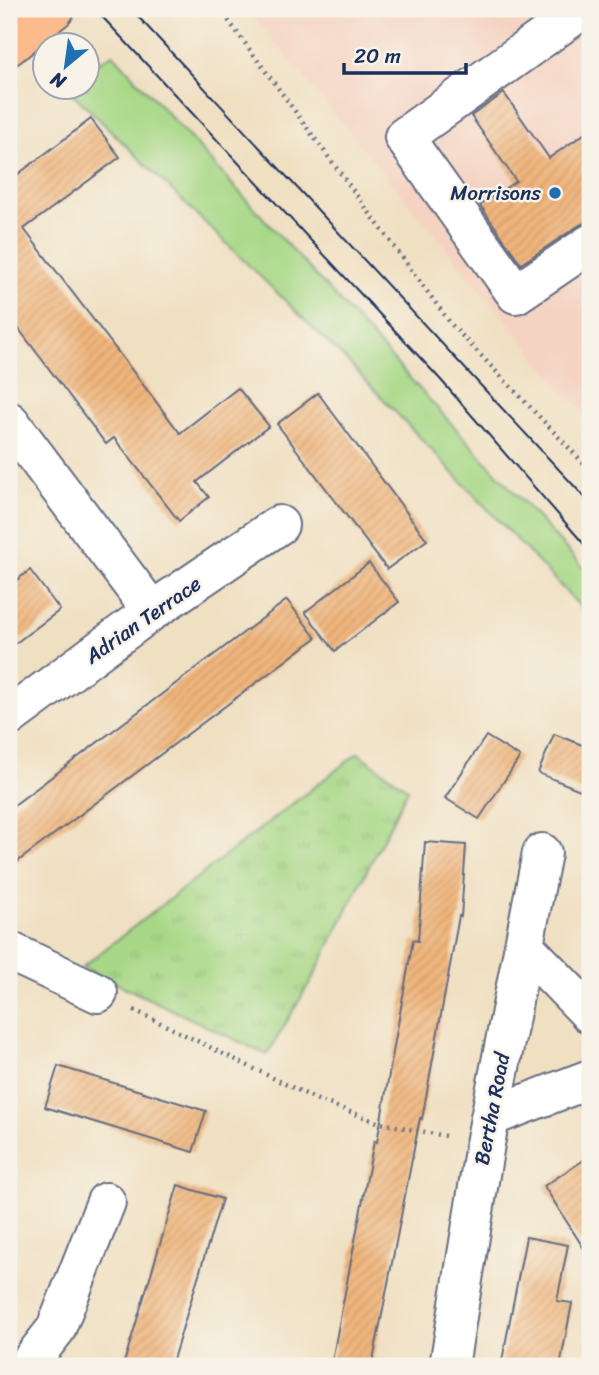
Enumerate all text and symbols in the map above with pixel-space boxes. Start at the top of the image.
north arrow [32,32,102,102]
scale bar [344,32,466,76]
text: 20 m [354,37,401,75]
text: N [44,62,73,99]
place label: Morrisons [450,174,541,212]
marker: Morrisons [547,185,563,201]
street label: Adrian Terrace [76,565,210,675]
street label: Bertha Road [463,1048,522,1168]

